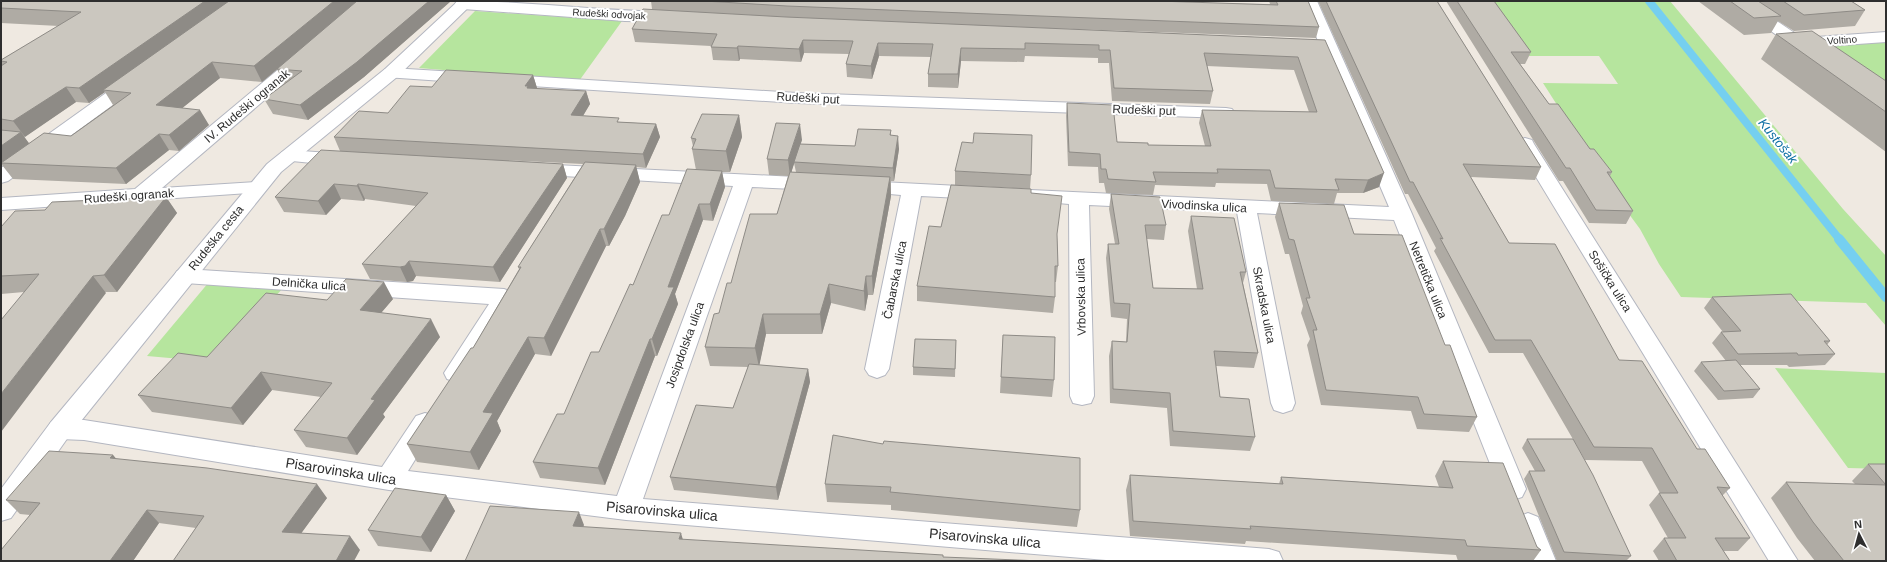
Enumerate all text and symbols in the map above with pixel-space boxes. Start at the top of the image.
street label: Rudeški odvojak [572,7,647,21]
street label: Voltino [1827,33,1858,47]
street label: IV. Rudeški ogranak [202,66,293,146]
street label: Rudeški put [776,89,841,107]
street label: Rudeški put [1112,102,1177,118]
water label: Kustošak [1755,115,1802,168]
street label: Rudeški ogranak [84,186,175,206]
street label: Vivodinska ulica [1161,197,1248,215]
street label: Rudeška cesta [186,203,247,273]
street label: Čabarska ulica [880,239,910,320]
street label: Netretička ulica [1406,239,1450,321]
street label: Sošička ulica [1586,248,1635,315]
street label: Vrbovska ulica [1073,258,1089,336]
street label: Skradska ulica [1250,265,1278,345]
street label: Delnička ulica [272,274,347,294]
street label: Josipdolska ulica [663,300,707,390]
street label: Pisarovinska ulica [284,454,398,488]
street label: Pisarovinska ulica [605,498,719,524]
north arrow [1839,514,1879,554]
text: N [1853,518,1863,530]
street label: Pisarovinska ulica [928,525,1042,551]

